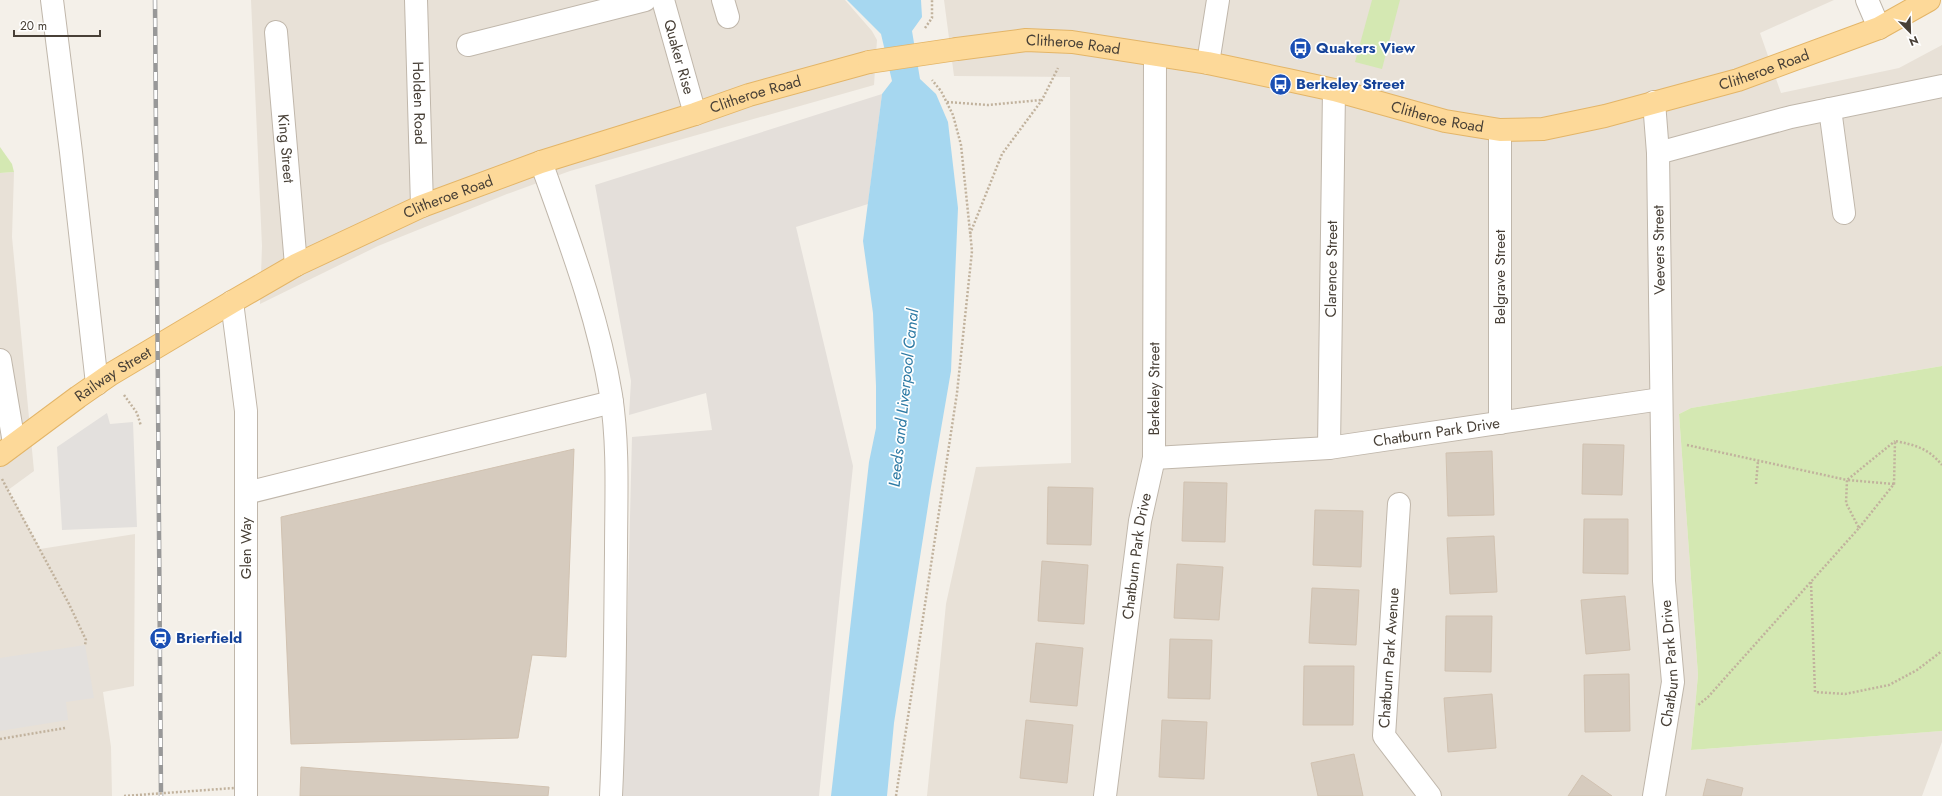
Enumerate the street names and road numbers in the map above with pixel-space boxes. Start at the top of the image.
street label: Quaker Rise [658,17,700,97]
street label: Clitheroe Road [1026,29,1122,60]
street label: Clitheroe Road [1716,44,1812,96]
street label: Holden Road [407,61,431,145]
street label: Clitheroe Road [707,70,804,119]
street label: Clitheroe Road [1388,95,1485,138]
street label: King Street [272,113,300,184]
street label: Clitheroe Road [400,170,496,224]
street label: Veevers Street [1647,205,1671,295]
street label: Clarence Street [1320,220,1343,318]
street label: Belgrave Street [1489,229,1511,324]
street label: Railway Street [70,341,156,407]
street label: Berkeley Street [1143,342,1165,435]
street label: Chatburn Park Drive [1372,412,1502,452]
street label: Chatburn Park Drive [1117,490,1157,621]
street label: Glen Way [235,516,257,579]
street label: Chatburn Park Avenue [1373,587,1405,729]
street label: Chatburn Park Drive [1655,599,1684,729]

